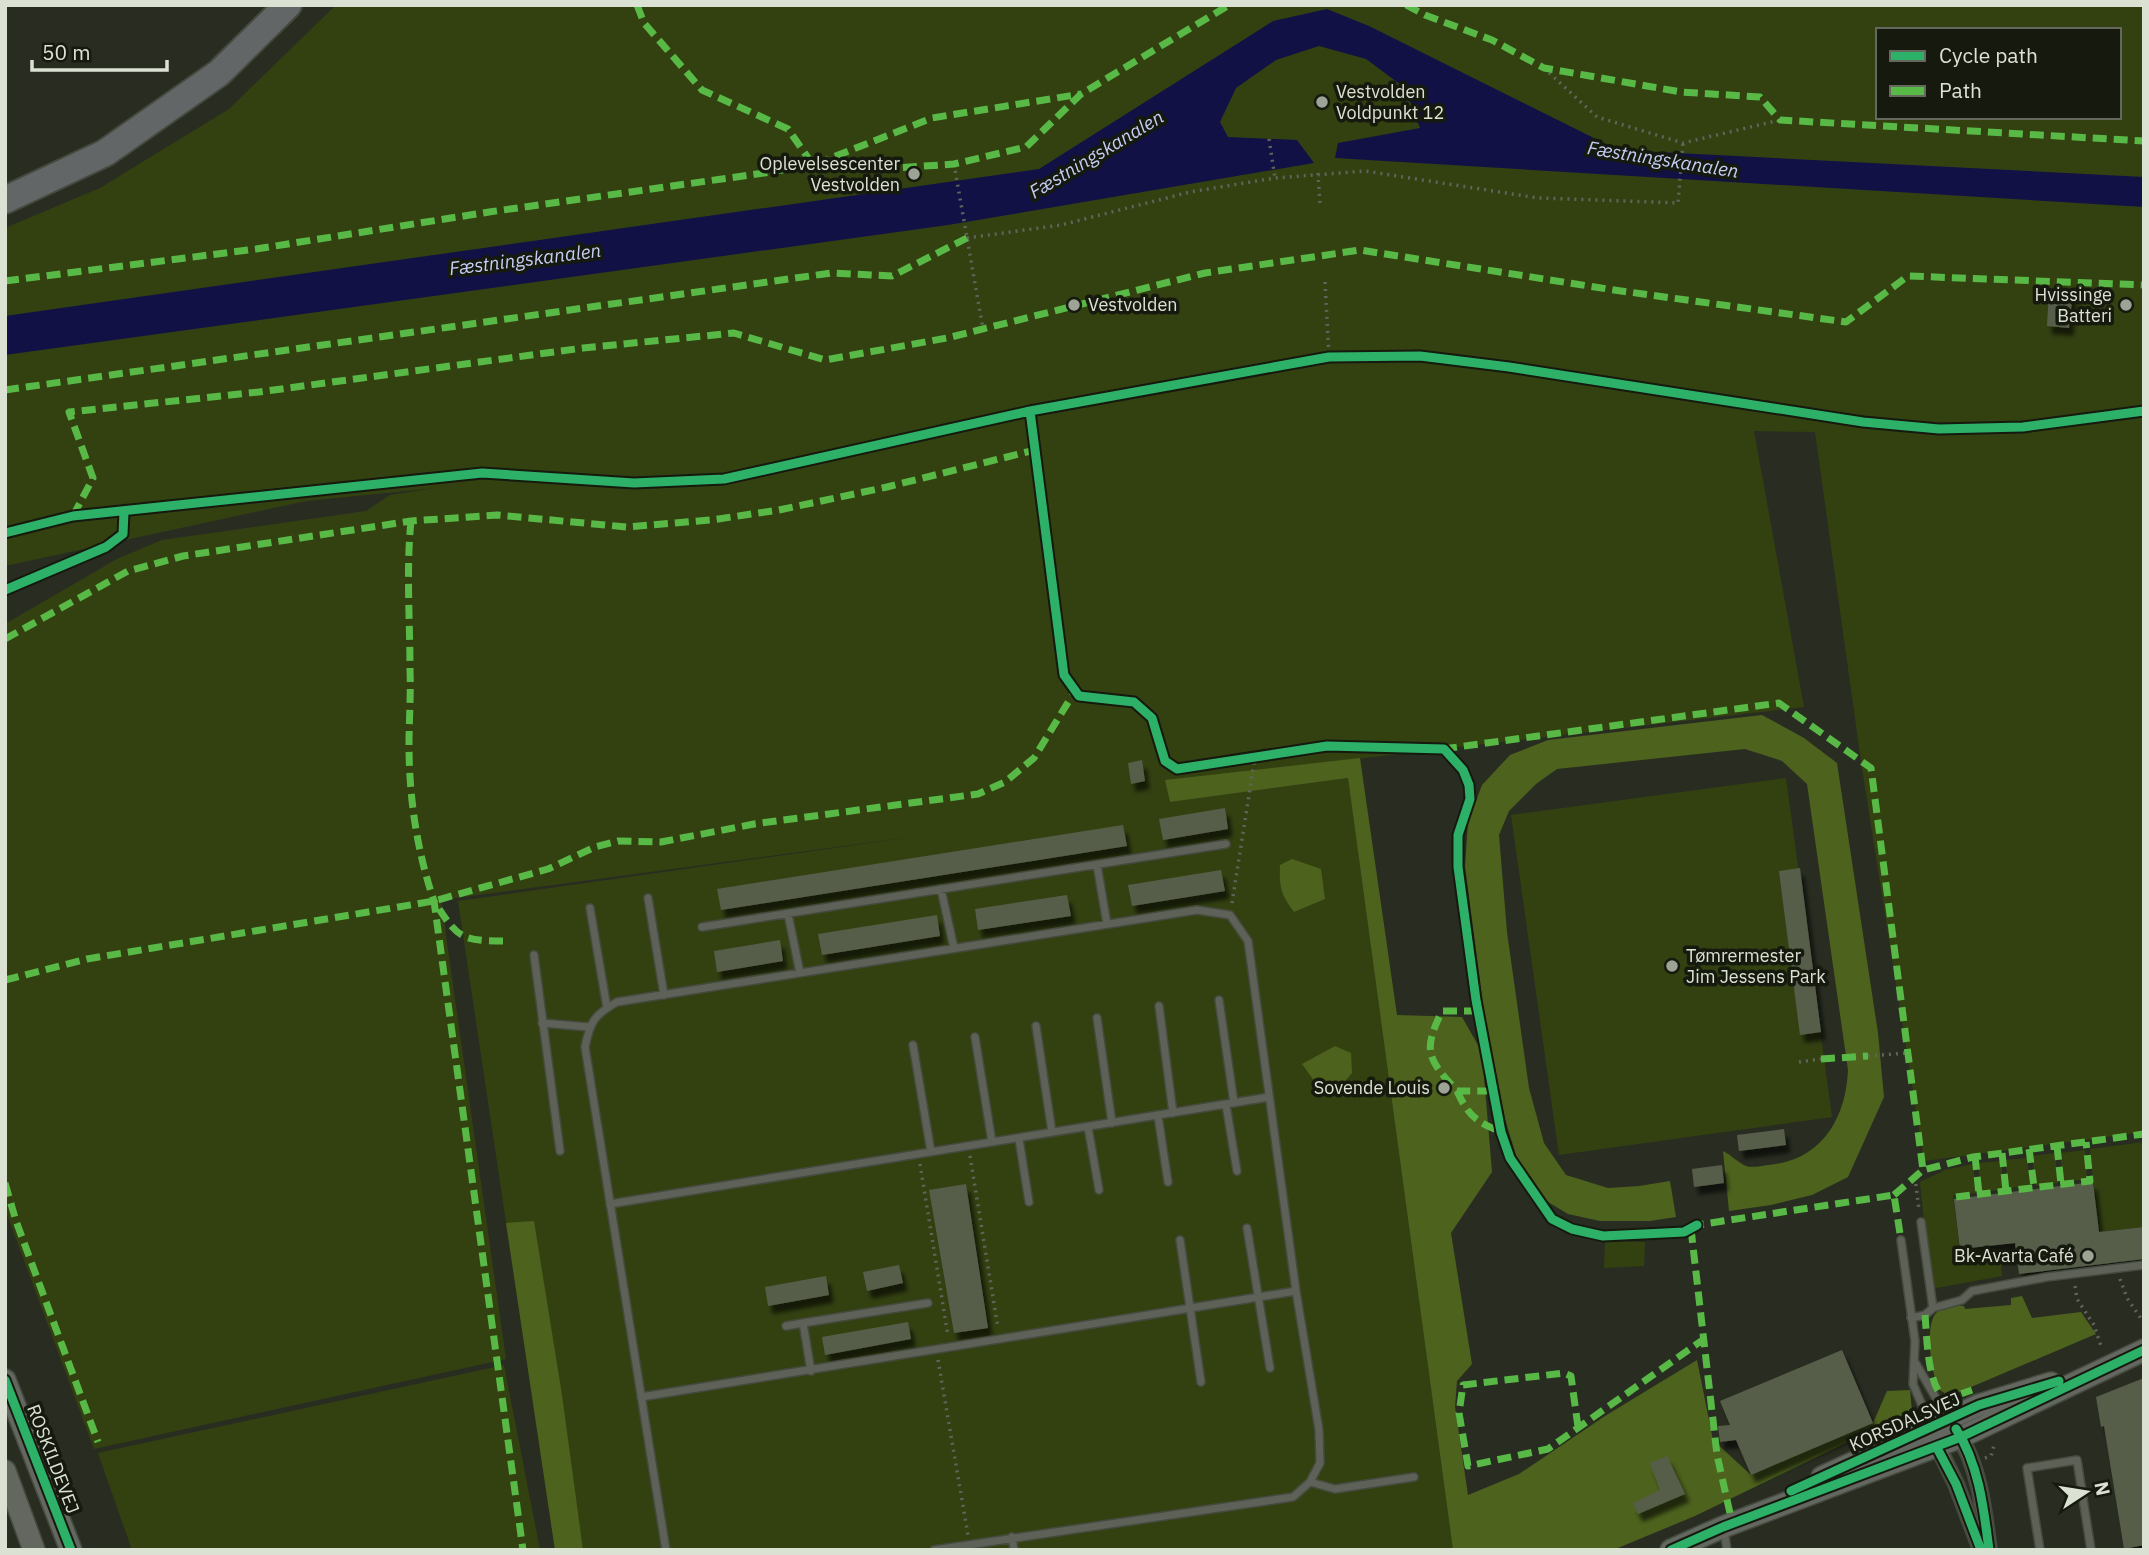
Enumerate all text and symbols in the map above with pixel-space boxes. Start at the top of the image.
scale bar [32,28,166,72]
legend [1876,28,2121,119]
text: 50 m [42,38,91,66]
text: Cycle path [1939,41,2038,69]
text: Path [1939,76,1982,104]
place label: Vestvolden Voldpunkt 12 [1336,80,1444,124]
marker: Vestvolden Voldpunkt 12 [1314,94,1330,110]
water label: Fæstningskanalen [1024,104,1168,204]
water label: Fæstningskanalen [1586,135,1740,183]
place label: Oplevelsescenter Vestvolden [759,152,900,196]
marker: Oplevelsescenter Vestvolden [906,166,922,182]
water label: Fæstningskanalen [448,238,602,280]
place label: Hvissinge Batteri [2034,283,2112,327]
place label: Vestvolden [1088,293,1178,316]
marker: Vestvolden [1066,297,1082,313]
marker: Hvissinge Batteri [2118,297,2134,313]
place label: Tømrermester Jim Jessens Park [1686,944,1826,988]
marker: Tømrermester Jim Jessens Park [1664,958,1680,974]
place label: Sovende Louis [1314,1076,1430,1099]
marker: Sovende Louis [1436,1080,1452,1096]
place label: Bk-Avarta Café [1954,1244,2074,1267]
marker: Bk-Avarta Café [2080,1248,2096,1264]
street label: KORSDALSVEJ [1846,1387,1964,1456]
street label: ROSKILDEVEJ [22,1401,85,1517]
north arrow [2051,1457,2121,1527]
text: N [2089,1479,2116,1498]

